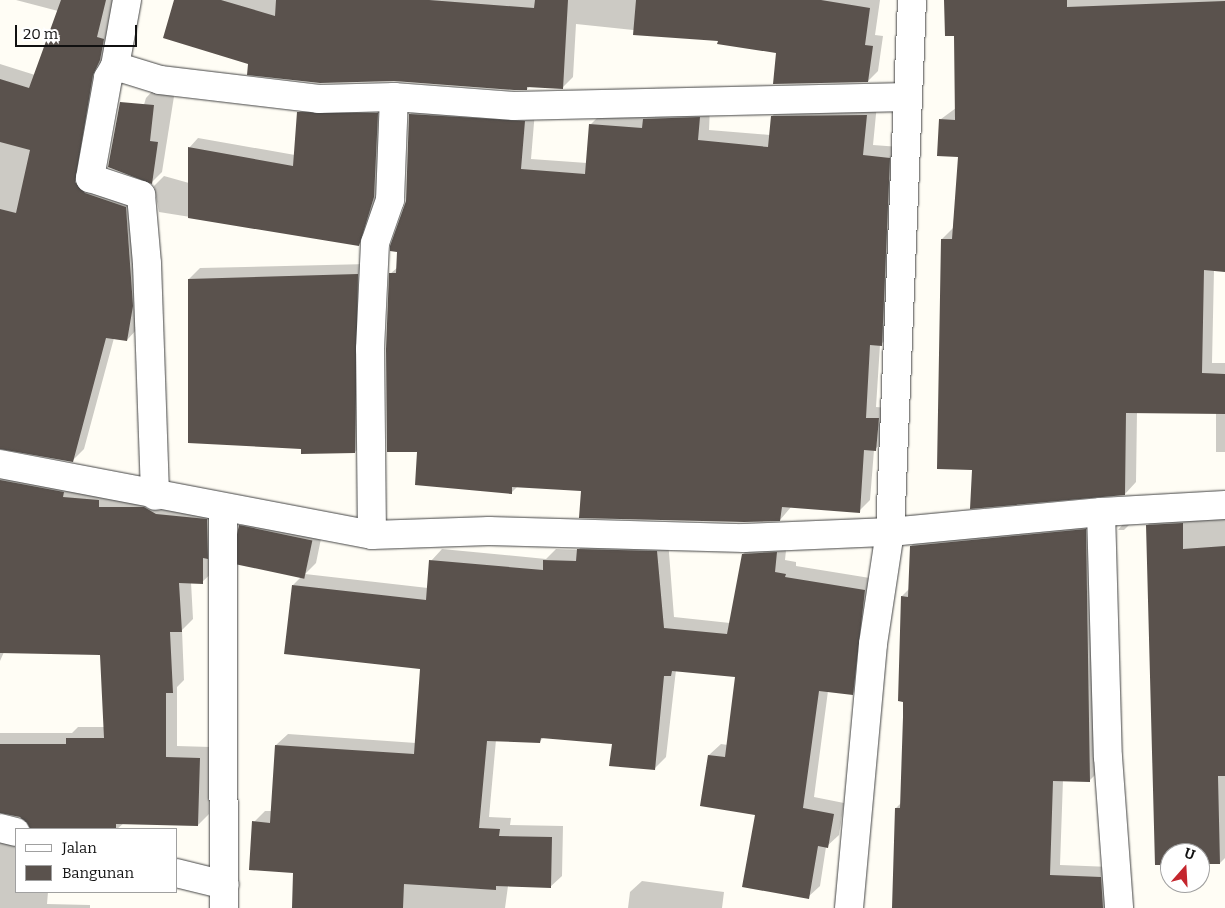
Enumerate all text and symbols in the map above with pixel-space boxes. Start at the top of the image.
scale bar [18,15,140,47]
text: 20 m [23,25,58,43]
legend [15,828,178,893]
text: Jalan [62,839,97,857]
north arrow [1160,843,1210,893]
text: U [1182,845,1197,864]
text: Bangunan [62,864,134,882]

